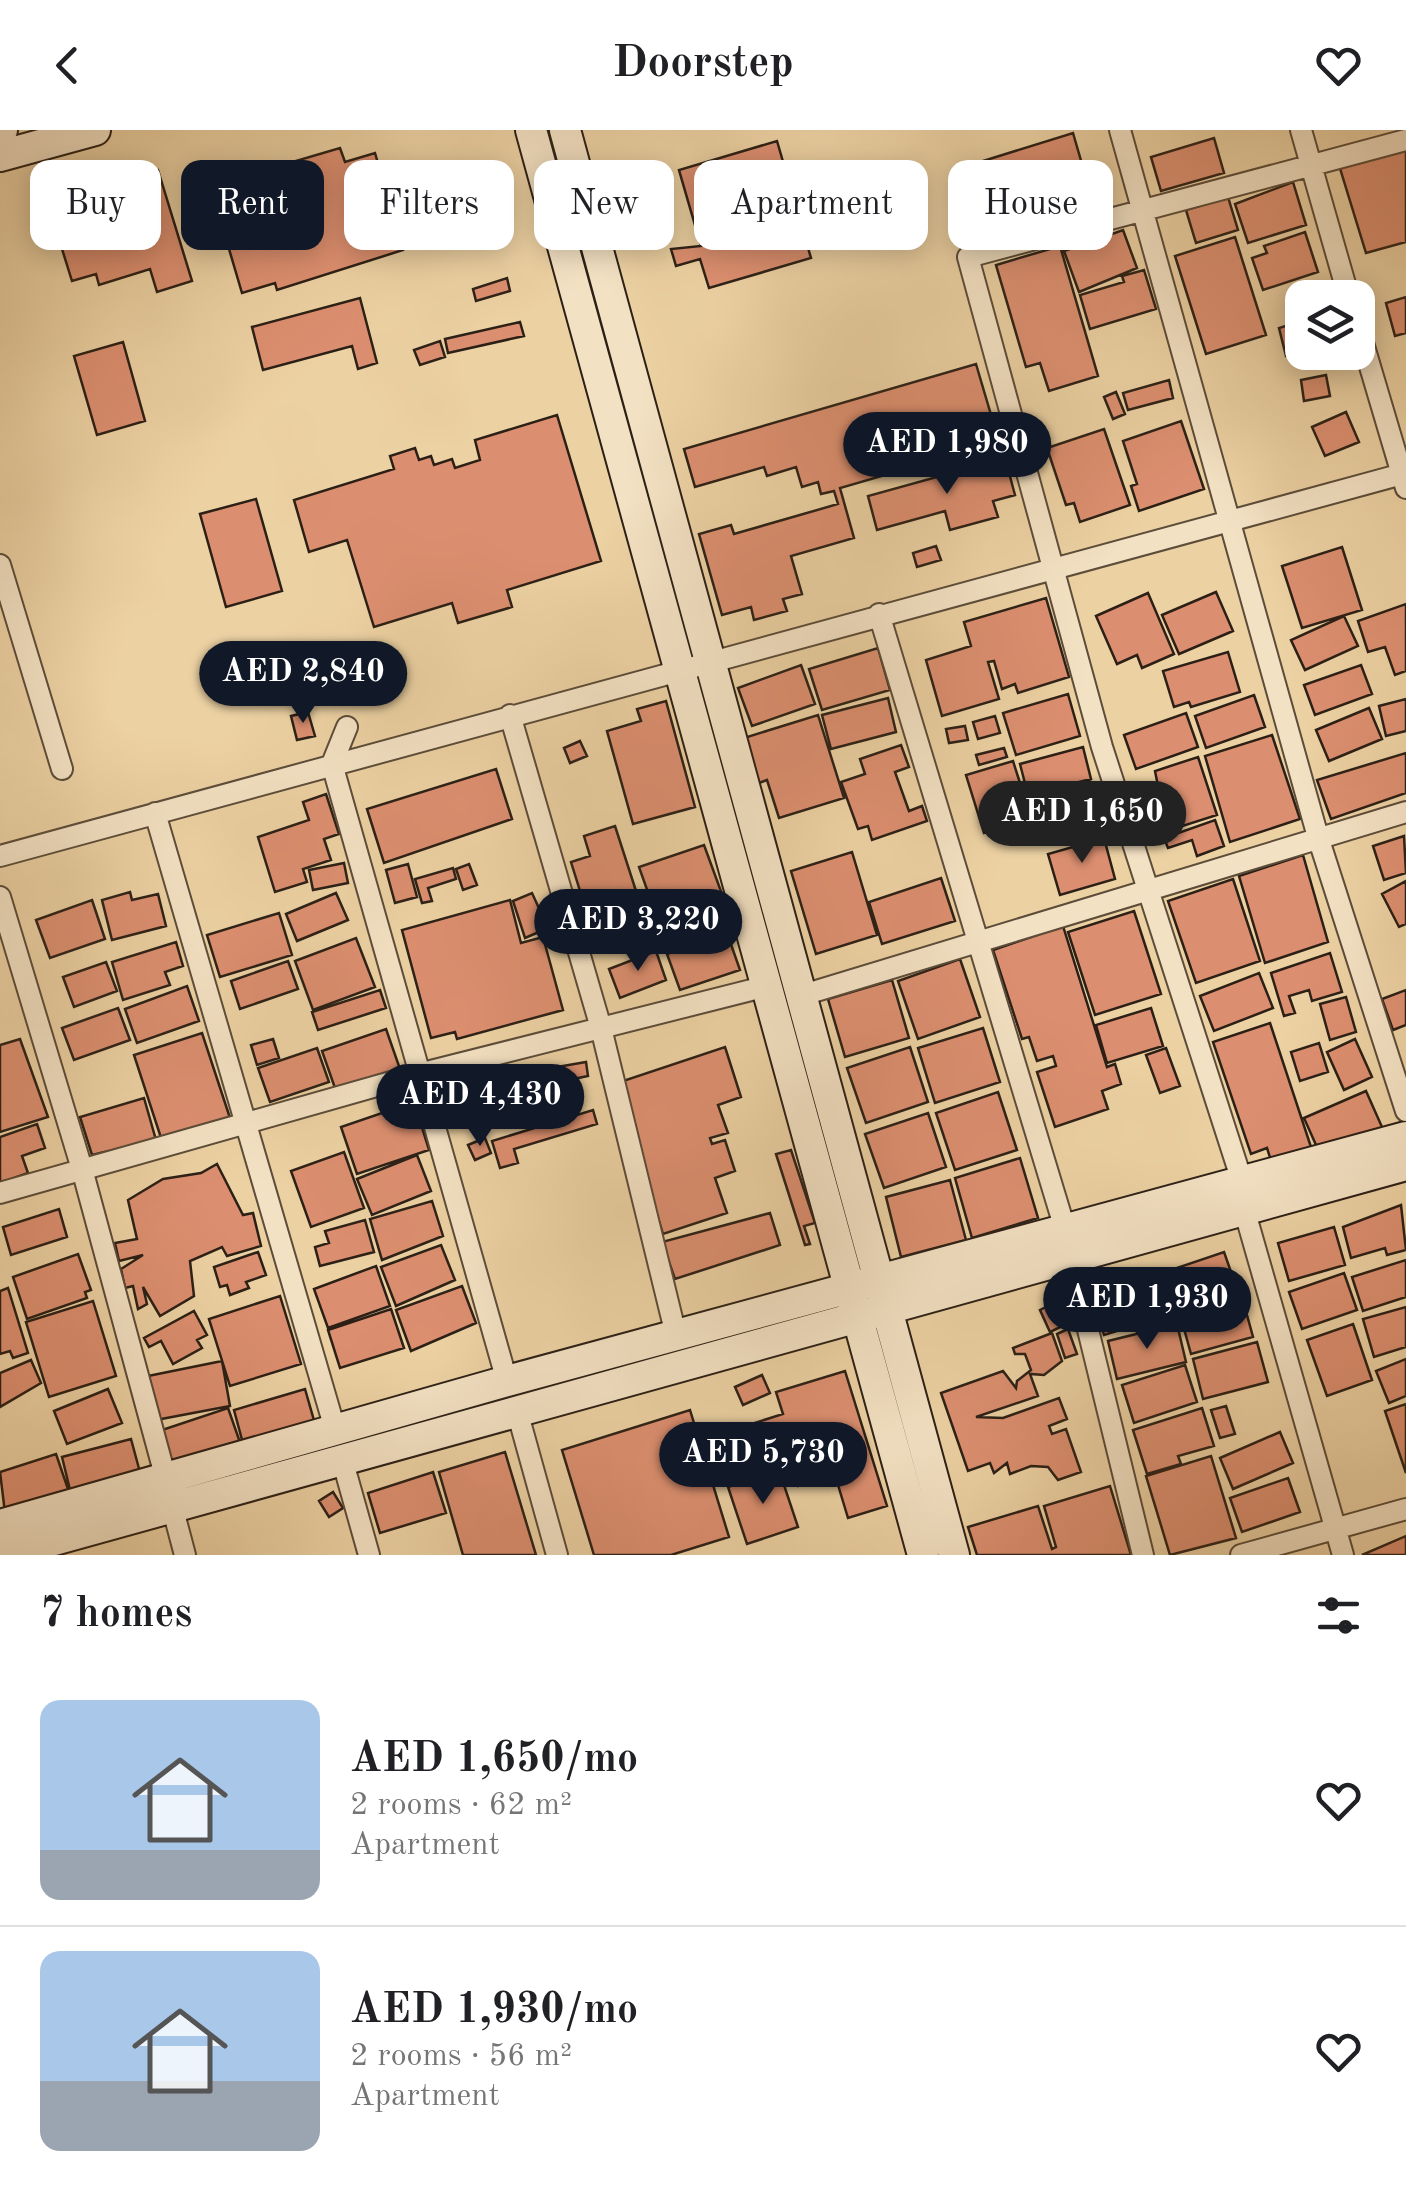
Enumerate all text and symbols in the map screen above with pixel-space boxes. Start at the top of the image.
icon: back [40,38,95,93]
icon: heart [1311,38,1366,93]
text: Doorstep [612,42,794,87]
chip: Buy [30,160,161,250]
chip: Rent [181,160,324,250]
chip: Filters [344,160,514,250]
chip: New [534,160,674,250]
chip: Apartment [694,160,928,250]
chip: House [948,160,1113,250]
map controls [1285,280,1375,370]
button: layers [1285,280,1375,370]
pin: AED 1,980 [833,412,1061,497]
text: AED 1,980 [865,428,1029,460]
pin: AED 2,840 [189,641,417,726]
text: AED 2,840 [221,657,385,689]
pin: AED 1,650 [968,781,1196,866]
text: AED 1,650 [1000,797,1164,829]
pin: AED 3,220 [524,889,752,974]
text: AED 3,220 [556,905,720,937]
pin: AED 4,430 [366,1064,594,1149]
text: AED 4,430 [398,1080,562,1112]
pin: AED 1,930 [1033,1267,1261,1352]
text: AED 1,930 [1065,1283,1229,1315]
pin: AED 5,730 [649,1422,877,1507]
text: AED 5,730 [681,1438,845,1470]
icon: filters [1311,1588,1366,1643]
text: 7 homes [40,1594,192,1636]
text: AED 1,650/mo [350,1739,638,1781]
icon: home [120,1740,240,1860]
icon: heart [1311,1773,1366,1828]
text: 2 rooms · 62 m² [350,1790,572,1822]
text: Apartment [350,1830,500,1862]
text: AED 1,930/mo [350,1990,638,2032]
icon: home [120,1991,240,2111]
icon: heart [1311,2024,1366,2079]
text: 2 rooms · 56 m² [350,2041,572,2073]
text: Apartment [350,2081,500,2113]

